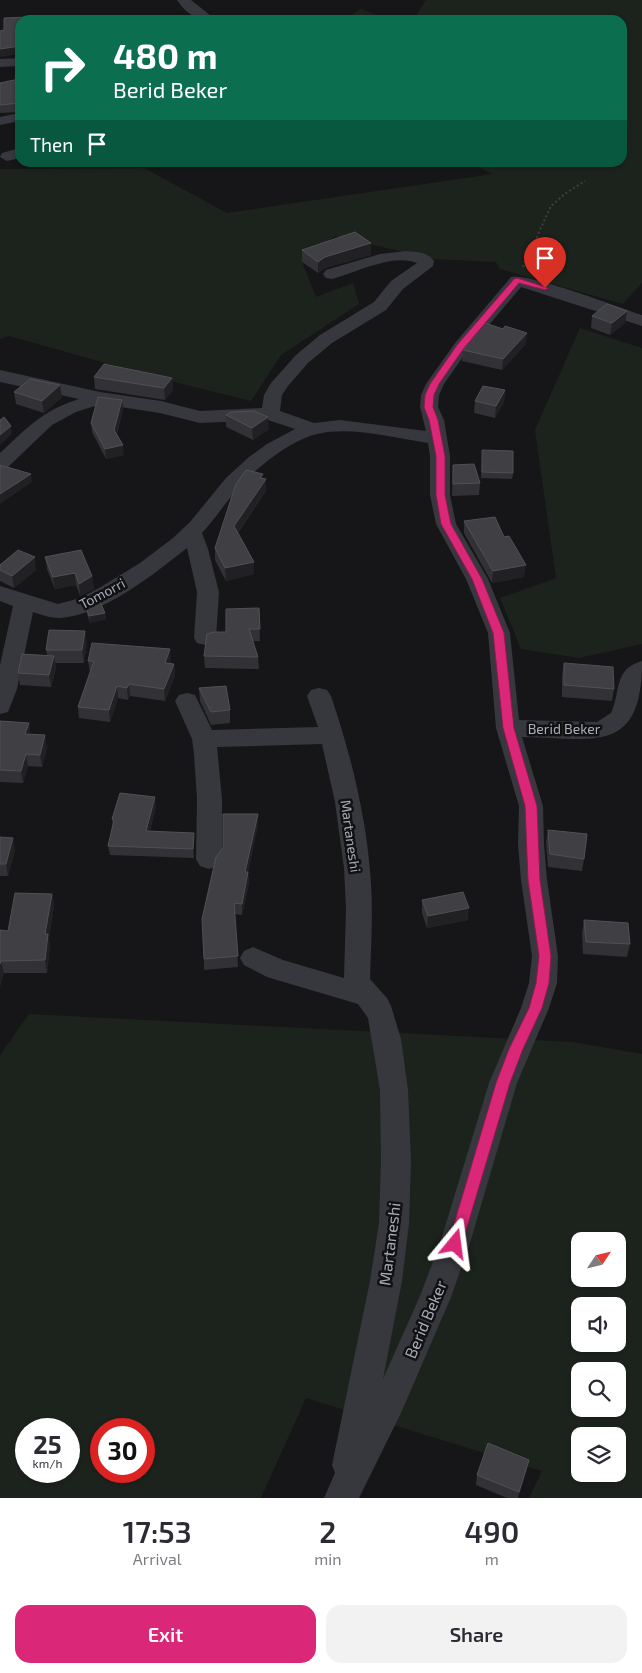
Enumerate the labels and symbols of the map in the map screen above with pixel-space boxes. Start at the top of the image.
pin [524,237,566,288]
street label: Tomorri [76,574,128,612]
street label: Berid Beker [528,720,601,737]
street label: Martaneshi [338,799,364,873]
street label: Martaneshi [374,1201,404,1287]
position arrow [428,1217,480,1269]
north arrow [571,1232,626,1288]
street label: Berid Beker [400,1277,450,1361]
speed limit sign: 30 [90,1418,155,1483]

